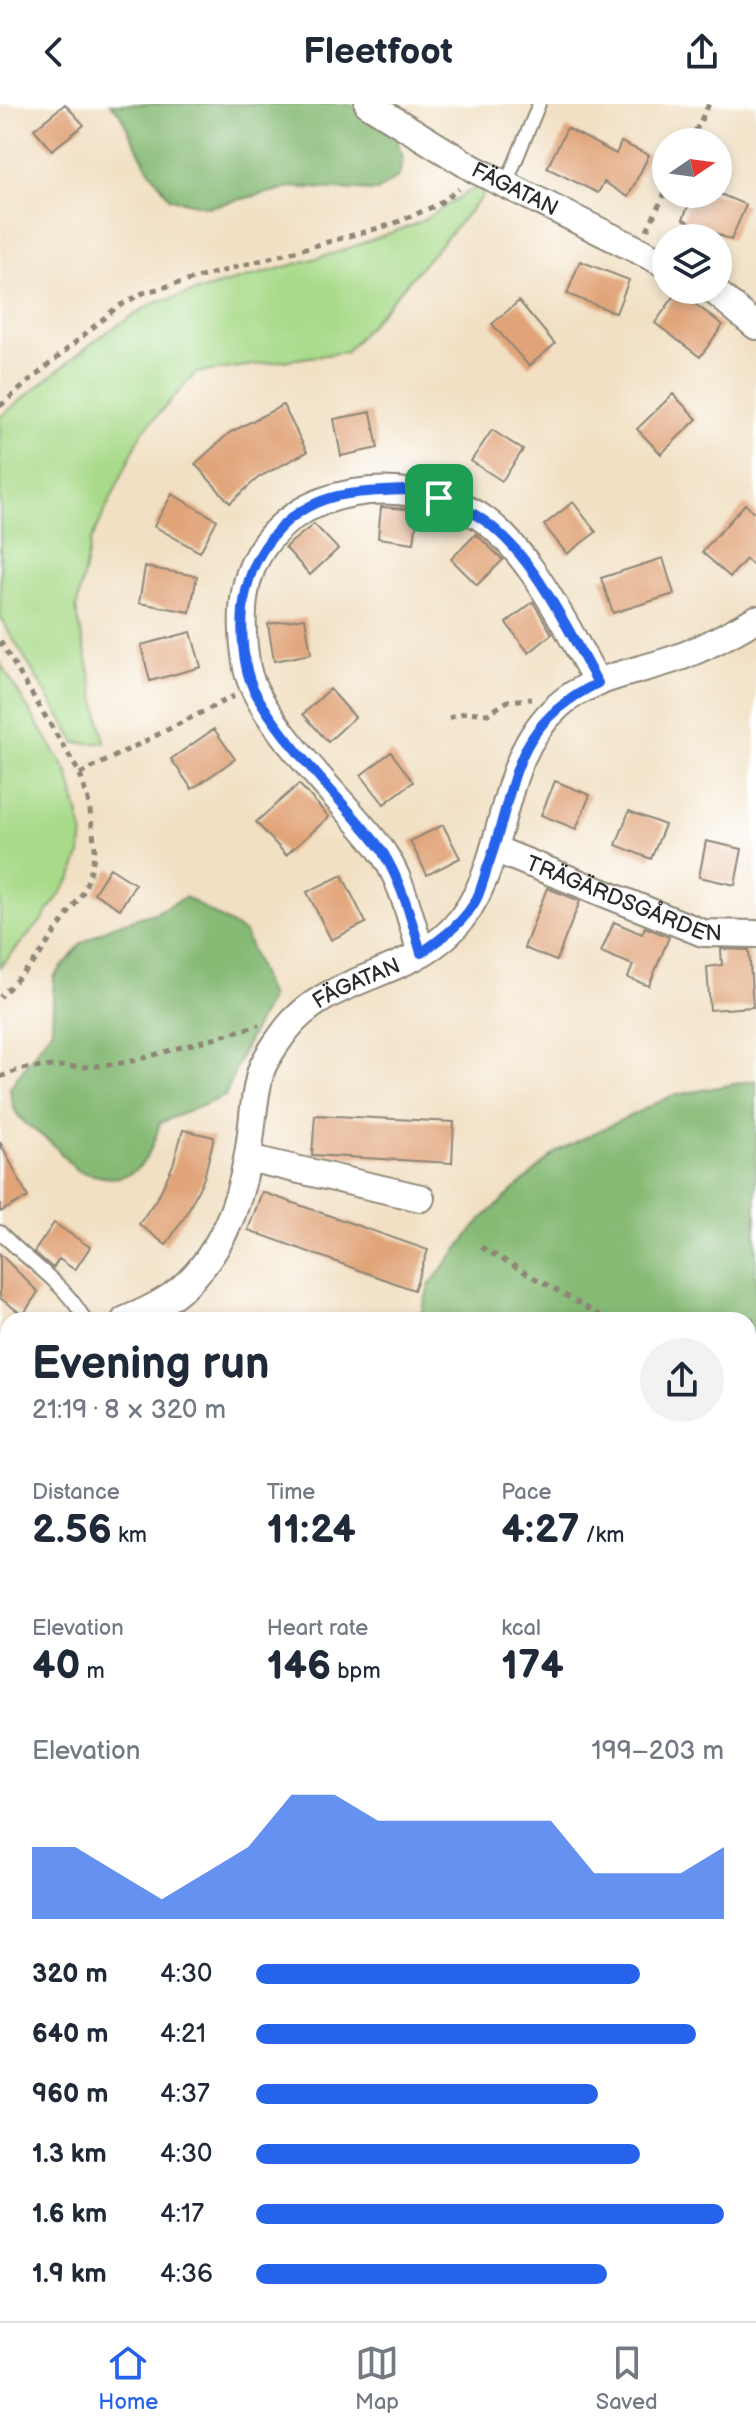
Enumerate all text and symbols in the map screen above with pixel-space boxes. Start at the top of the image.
icon: back [32,30,76,74]
icon: share [680,30,724,74]
text: Fleetfoot [303,31,453,74]
north arrow [652,128,732,208]
map controls [652,128,732,304]
street label: FÄGATAN [467,157,563,222]
button: layers [652,224,732,304]
pin [405,464,473,532]
icon: arrive [417,476,461,520]
street label: TRÄGÄRDSGÅRDEN [522,850,722,947]
street label: FÄGATAN [307,952,404,1015]
text: Evening run [32,1338,269,1391]
button: share [640,1338,724,1422]
text: 21:19 · 8 × 320 m [32,1395,226,1426]
text: Distance [32,1479,120,1506]
text: Time [267,1479,315,1506]
text: Pace [501,1479,552,1506]
text: 2.56 [32,1506,112,1554]
text: 11:24 [267,1506,356,1554]
text: 4:27 [501,1506,580,1554]
text: km [112,1522,147,1549]
text: /km [580,1522,624,1549]
text: Elevation [32,1615,124,1642]
text: Heart rate [267,1615,368,1642]
text: kcal [501,1615,541,1642]
text: 40 [32,1642,80,1690]
text: 146 [267,1642,331,1690]
text: 174 [501,1642,564,1690]
text: m [80,1658,105,1685]
text: bpm [331,1658,381,1685]
text: Elevation [32,1736,140,1767]
text: 199–203 m [592,1736,724,1767]
text: 320 m [32,1959,108,1990]
text: 4:30 [160,1959,212,1990]
text: 640 m [32,2019,108,2050]
text: 4:21 [160,2019,206,2050]
text: 960 m [32,2079,108,2110]
text: 4:37 [160,2079,210,2110]
text: 1.3 km [32,2139,107,2170]
text: 4:30 [160,2139,212,2170]
text: 1.6 km [32,2199,107,2230]
text: 4:17 [160,2199,204,2230]
text: 1.9 km [32,2259,107,2290]
text: 4:36 [160,2259,213,2290]
tab: Home [98,2341,158,2416]
tab: Map [355,2341,399,2416]
tab: Saved [596,2341,658,2416]

